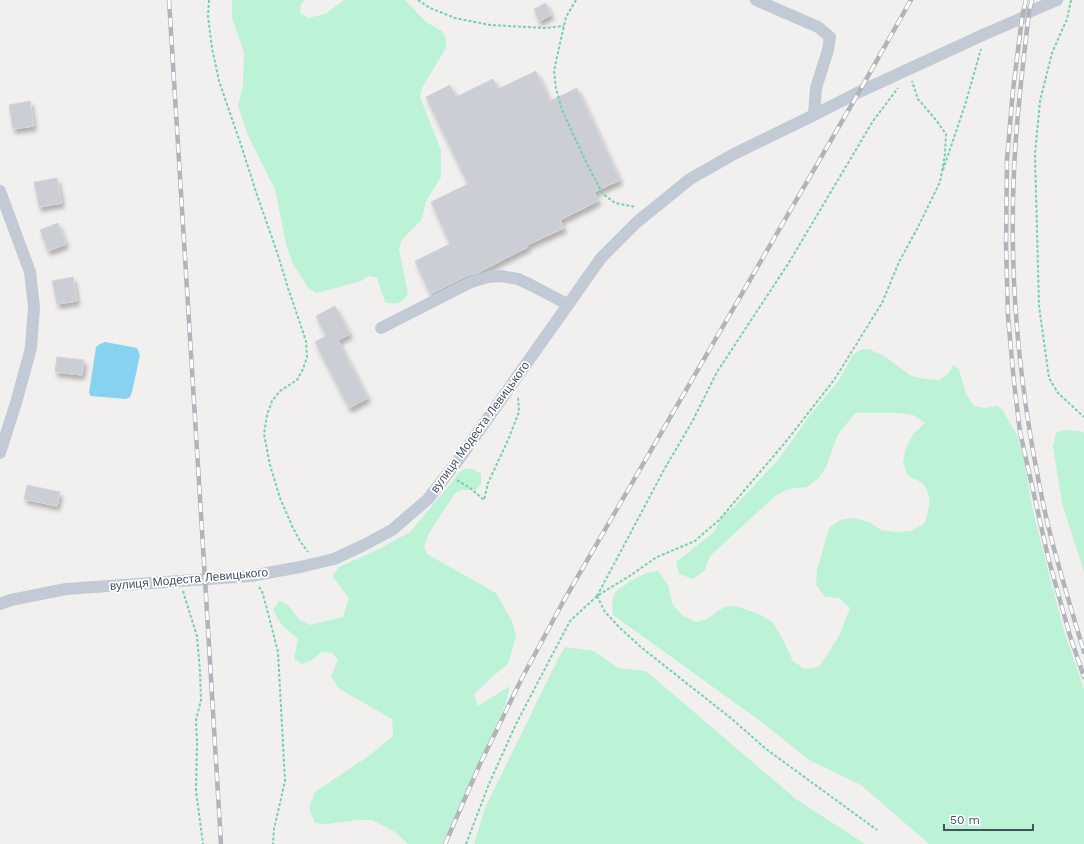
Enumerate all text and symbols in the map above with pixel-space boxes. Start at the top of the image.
street label: вулиця Модеста Левицького [428,358,533,495]
street label: вулиця Модеста Левицького [109,565,269,593]
scale bar [944,806,1033,832]
text: 50 m [950,813,980,827]

